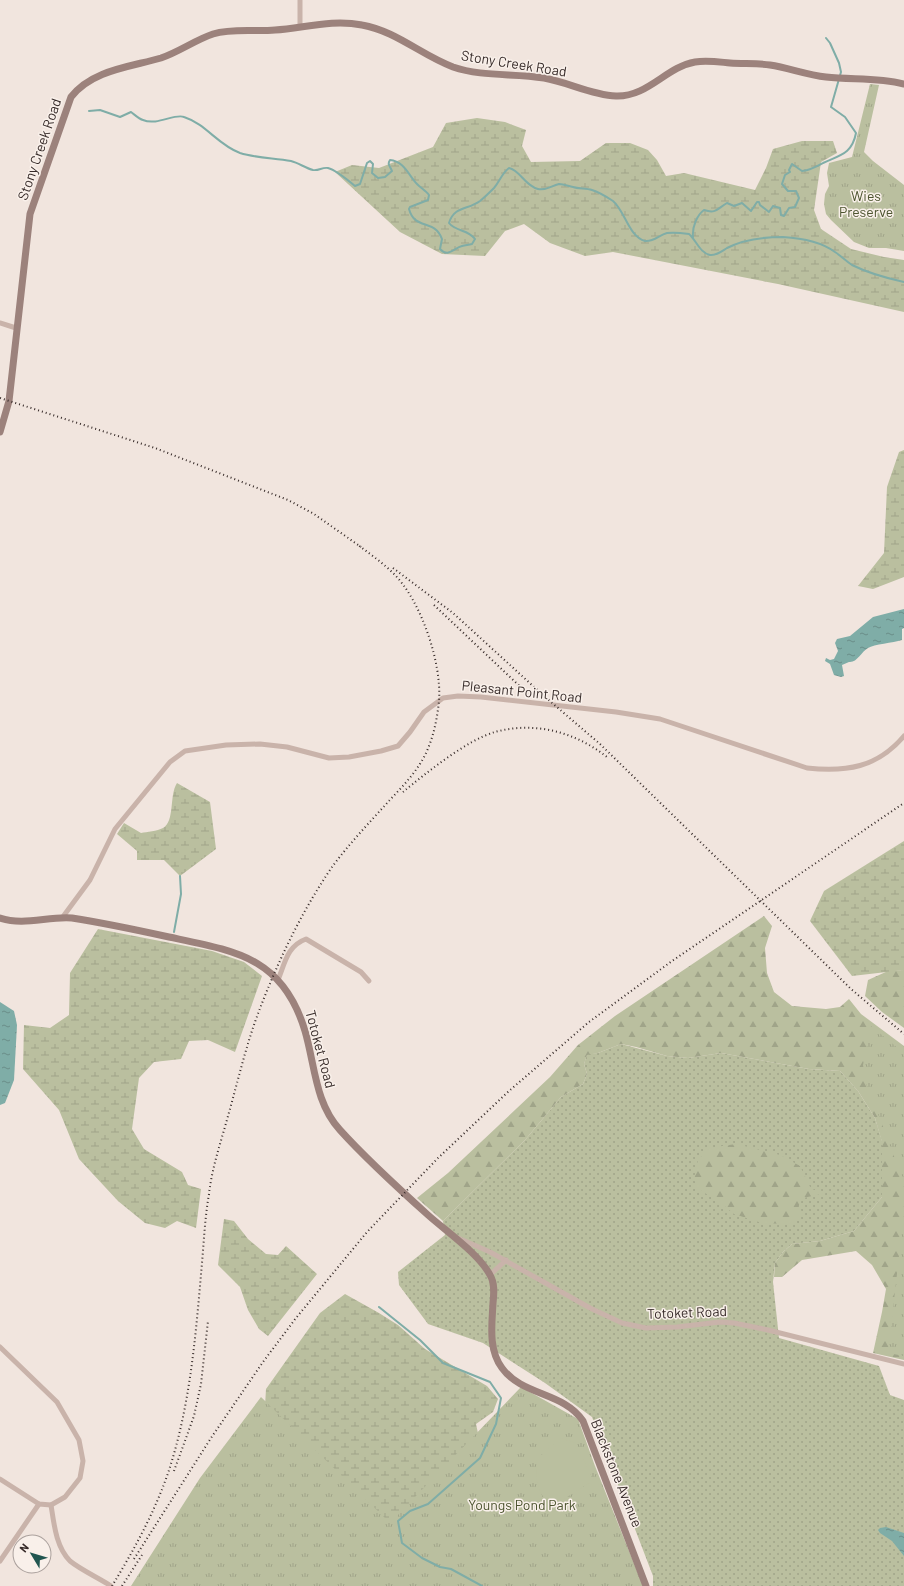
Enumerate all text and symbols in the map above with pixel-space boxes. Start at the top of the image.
street label: Stony Creek Road [460,46,568,80]
street label: Stony Creek Road [14,96,64,202]
park label: Wies Preserve [839,187,893,220]
street label: Pleasant Point Road [461,676,583,706]
street label: Totoket Road [302,1008,340,1090]
street label: Totoket Road [647,1302,727,1322]
street label: Blackstone Avenue [588,1417,646,1529]
park label: Youngs Pond Park [468,1496,576,1513]
north arrow [12,1534,52,1574]
text: N [16,1541,31,1554]

